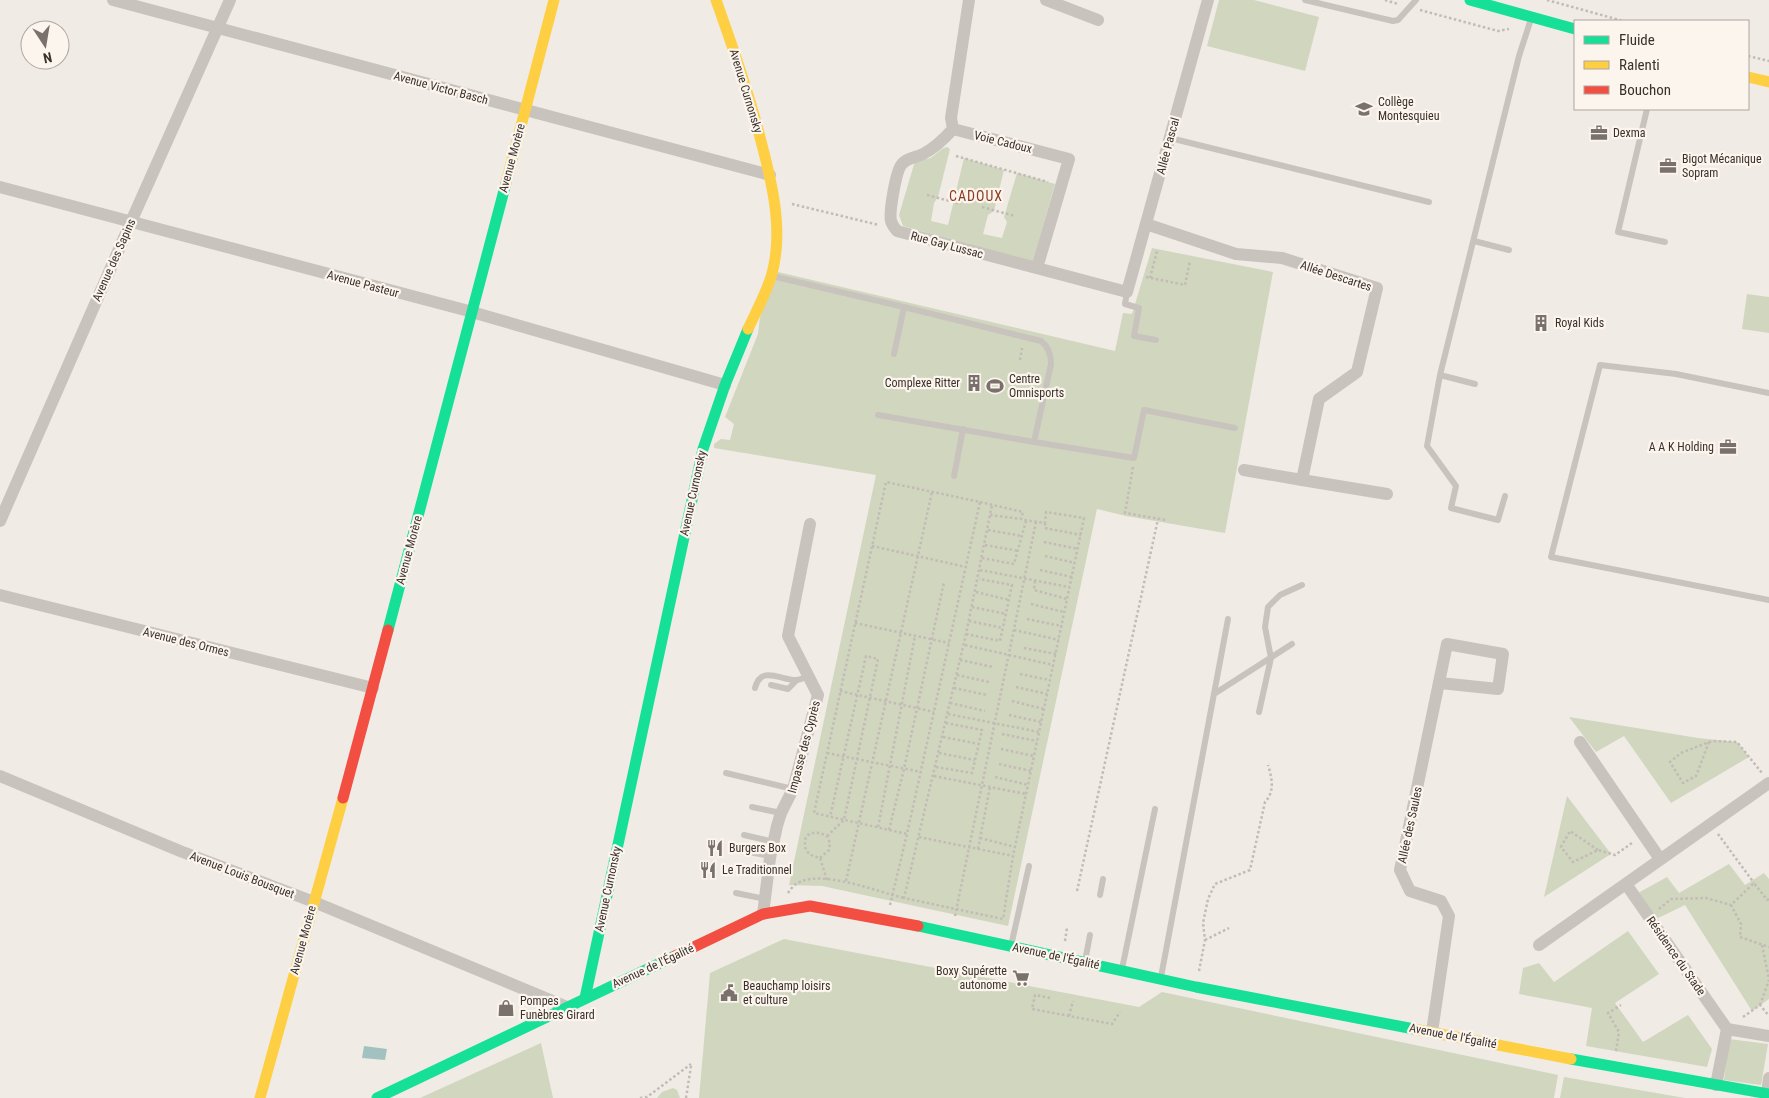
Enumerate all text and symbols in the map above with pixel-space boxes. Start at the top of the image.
north arrow [20,20,70,70]
legend [1574,20,1749,110]
text: Fluide [1619,31,1655,49]
street label: Avenue Curnonsky [727,47,765,135]
text: N [42,49,54,66]
text: Ralenti [1619,56,1660,74]
street label: Avenue Victor Basch [392,69,490,107]
text: Bouchon [1619,81,1671,99]
place label: Collège Montesquieu [1378,95,1440,123]
school or university icon: Collège Montesquieu [1354,99,1374,119]
street label: Allée Pascal [1154,116,1182,176]
street label: Avenue Morère [496,122,528,194]
office icon: Dexma [1589,123,1609,143]
place label: Dexma [1613,126,1646,140]
street label: Voie Cadoux [973,128,1033,156]
place label: Bigot Mécanique Sopram [1682,152,1762,180]
office icon: Bigot Mécanique Sopram [1658,156,1678,176]
district label: CADOUX [949,188,1003,204]
street label: Avenue des Sapins [89,216,139,304]
street label: Rue Gay Lussac [909,229,985,262]
street label: Allée Descartes [1299,258,1373,294]
street label: Avenue Pasteur [326,268,401,300]
building icon: Royal Kids [1531,313,1551,333]
place label: Royal Kids [1555,316,1604,330]
place label: Centre Omnisports [1009,372,1064,400]
building icon: Complexe Ritter [964,373,984,393]
place label: Complexe Ritter [885,376,960,390]
sports icon: Centre Omnisports [985,376,1005,396]
office icon: A A K Holding [1718,437,1738,457]
place label: A A K Holding [1649,440,1714,454]
street label: Avenue Curnonsky [677,449,709,537]
street label: Avenue Morère [393,514,425,586]
street label: Avenue des Ormes [142,625,230,659]
street label: Impasse des Cyprès [785,699,823,795]
street label: Allée des Saules [1395,785,1425,865]
restaurant icon: Burgers Box [705,838,725,858]
place label: Burgers Box [729,841,786,855]
street label: Avenue Curnonsky [592,845,624,933]
street label: Avenue Louis Bousquet [188,849,297,902]
restaurant icon: Le Traditionnel [698,860,718,880]
place label: Le Traditionnel [722,863,792,877]
street label: Avenue Morère [287,904,319,976]
street label: Résidence du Stade [1644,914,1709,998]
street label: Avenue de l'Égalité [1011,939,1101,972]
street label: Avenue de l'Égalité [609,940,696,991]
place label: Boxy Supérette autonome [936,964,1007,992]
supermarket icon: Boxy Supérette autonome [1011,968,1031,988]
place label: Beauchamp loisirs et culture [743,979,830,1007]
public building icon: Beauchamp loisirs et culture [719,983,739,1003]
place label: Pompes Funèbres Girard [520,994,595,1022]
shop icon: Pompes Funèbres Girard [496,998,516,1018]
street label: Avenue de l'Égalité [1408,1020,1498,1051]

